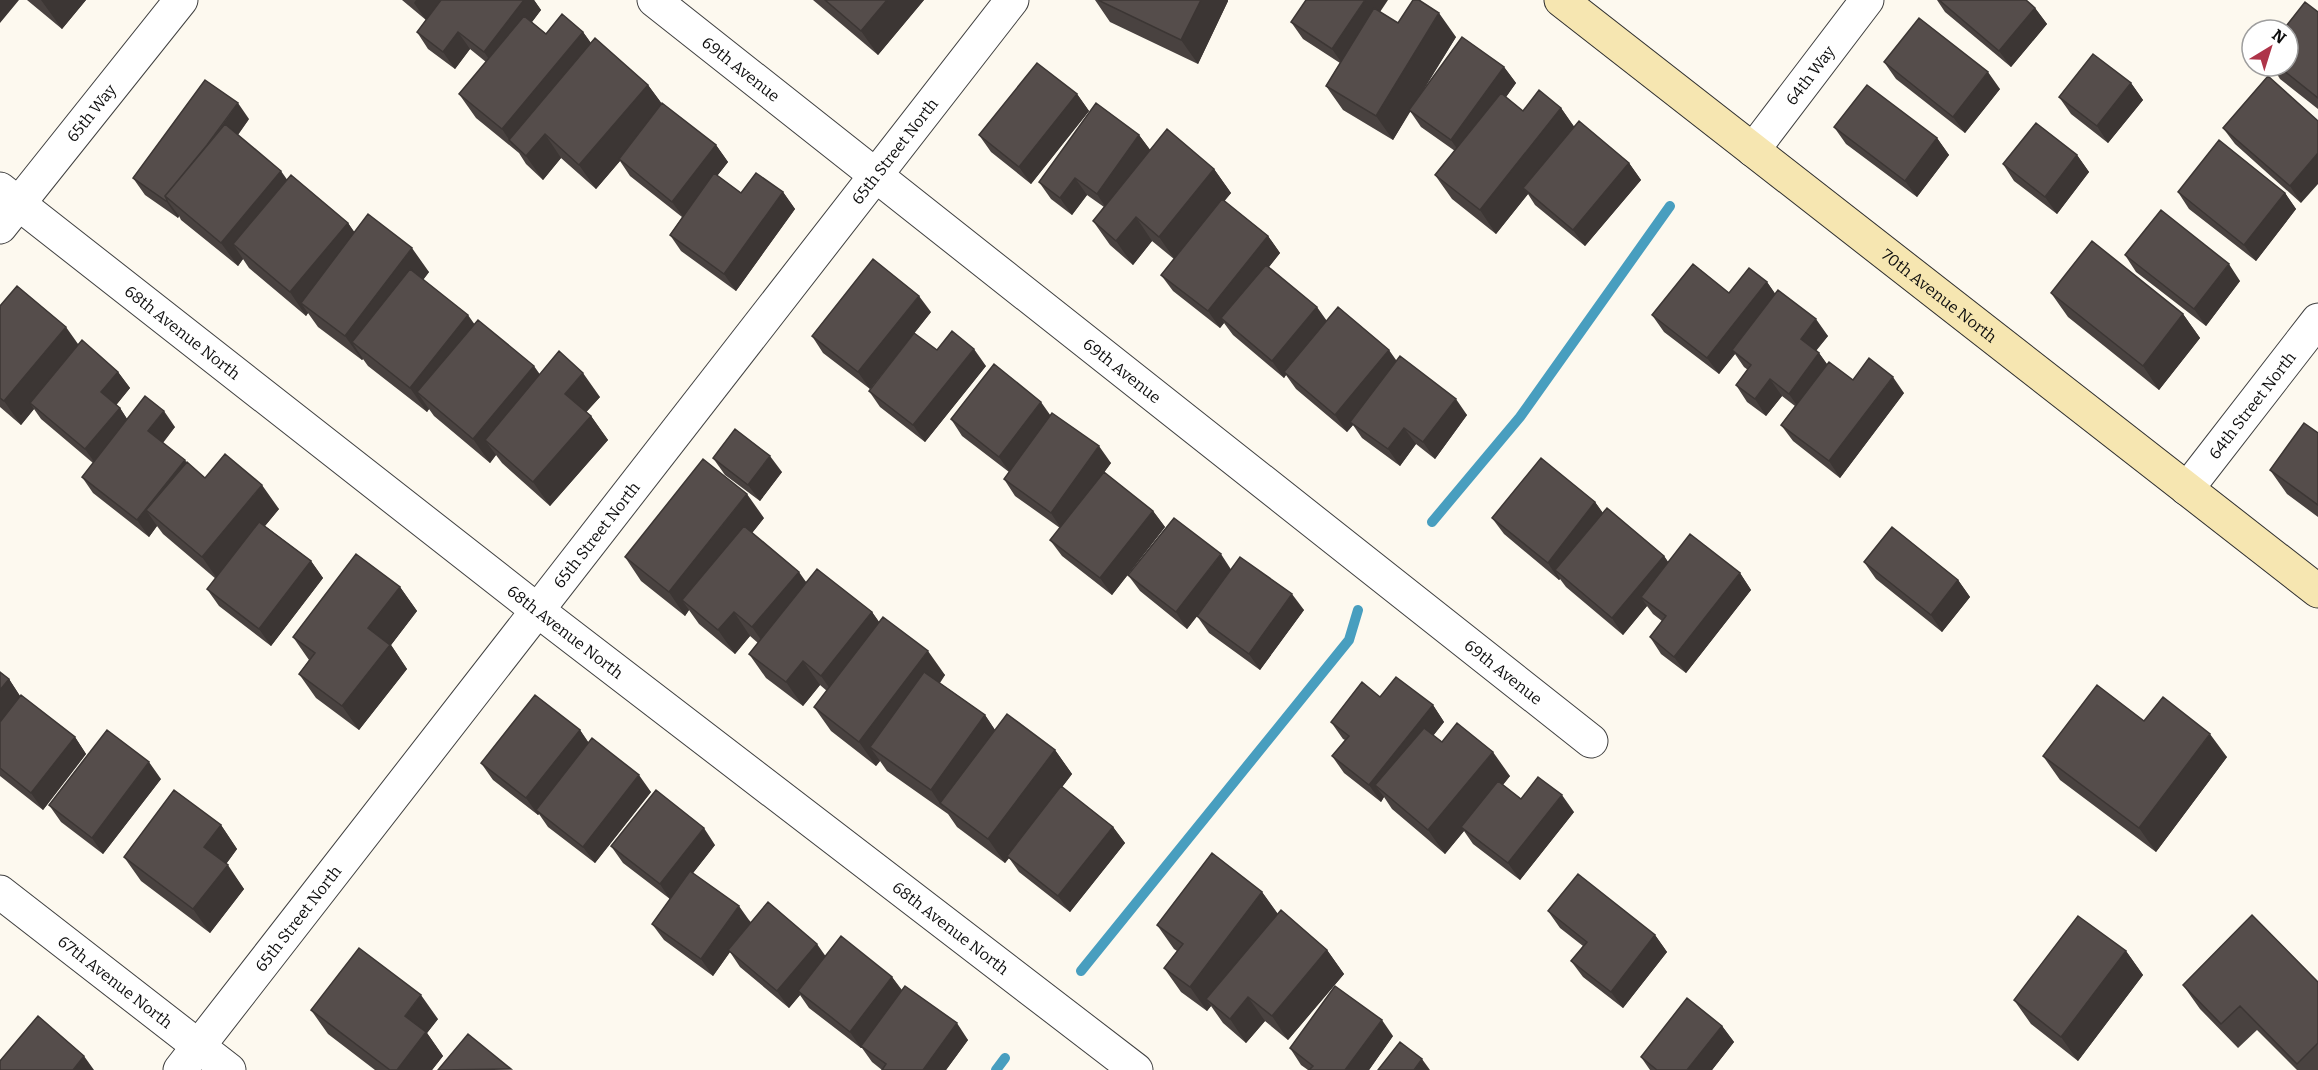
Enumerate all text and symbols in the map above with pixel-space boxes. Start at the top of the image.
north arrow [2240,18,2300,78]
text: N [2268,25,2290,48]
street label: 69th Avenue [698,32,784,105]
street label: 64th Way [1781,41,1839,109]
street label: 65th Way [62,80,120,145]
street label: 65th Street North [847,94,942,208]
street label: 70th Avenue North [1878,245,2001,346]
street label: 68th Avenue North [121,281,244,383]
street label: 69th Avenue [1080,334,1165,407]
street label: 64th Street North [2205,348,2299,463]
street label: 65th Street North [549,478,643,592]
street label: 68th Avenue North [504,581,627,682]
street label: 69th Avenue [1461,635,1546,708]
street label: 65th Street North [251,862,345,975]
street label: 68th Avenue North [889,877,1013,978]
street label: 67th Avenue North [54,931,176,1032]

